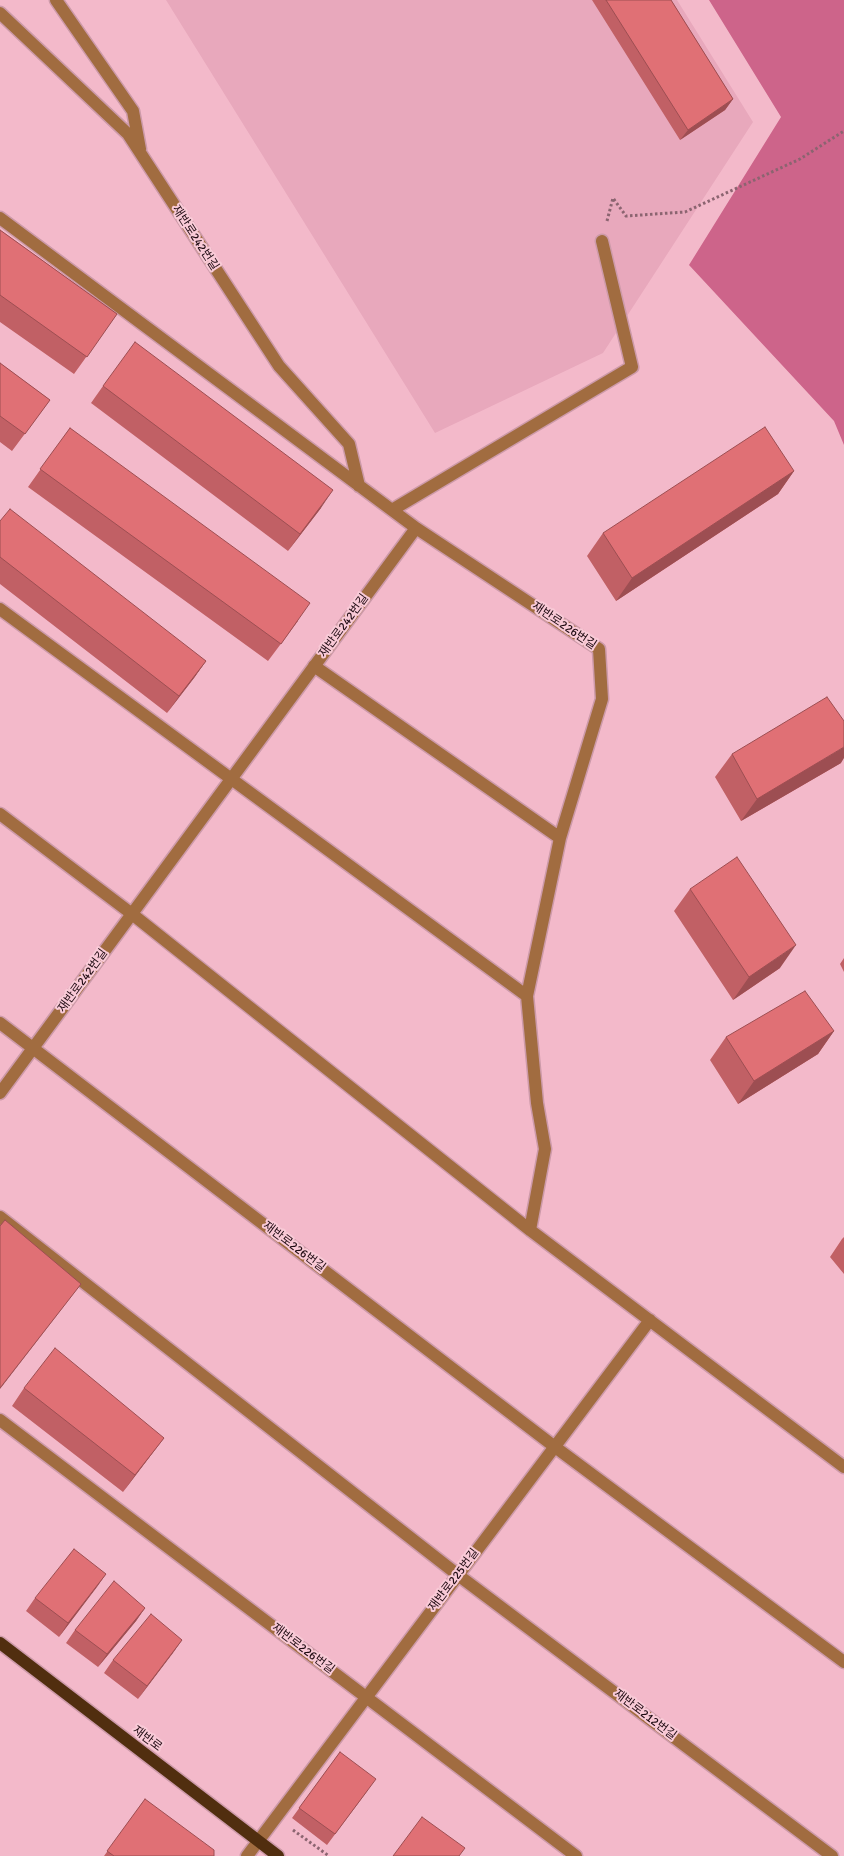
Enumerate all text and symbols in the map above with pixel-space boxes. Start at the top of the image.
street label: 재반로242번길 [169,203,221,273]
street label: 재반로242번길 [316,592,372,660]
street label: 재반로226번길 [529,599,599,653]
street label: 재반로242번길 [55,947,111,1015]
street label: 재반로226번길 [260,1219,328,1275]
street label: 재반로225번길 [426,1546,482,1614]
street label: 재반로226번길 [269,1621,337,1677]
street label: 재반로212번길 [611,1687,679,1743]
street label: 재반로 [129,1723,165,1755]

